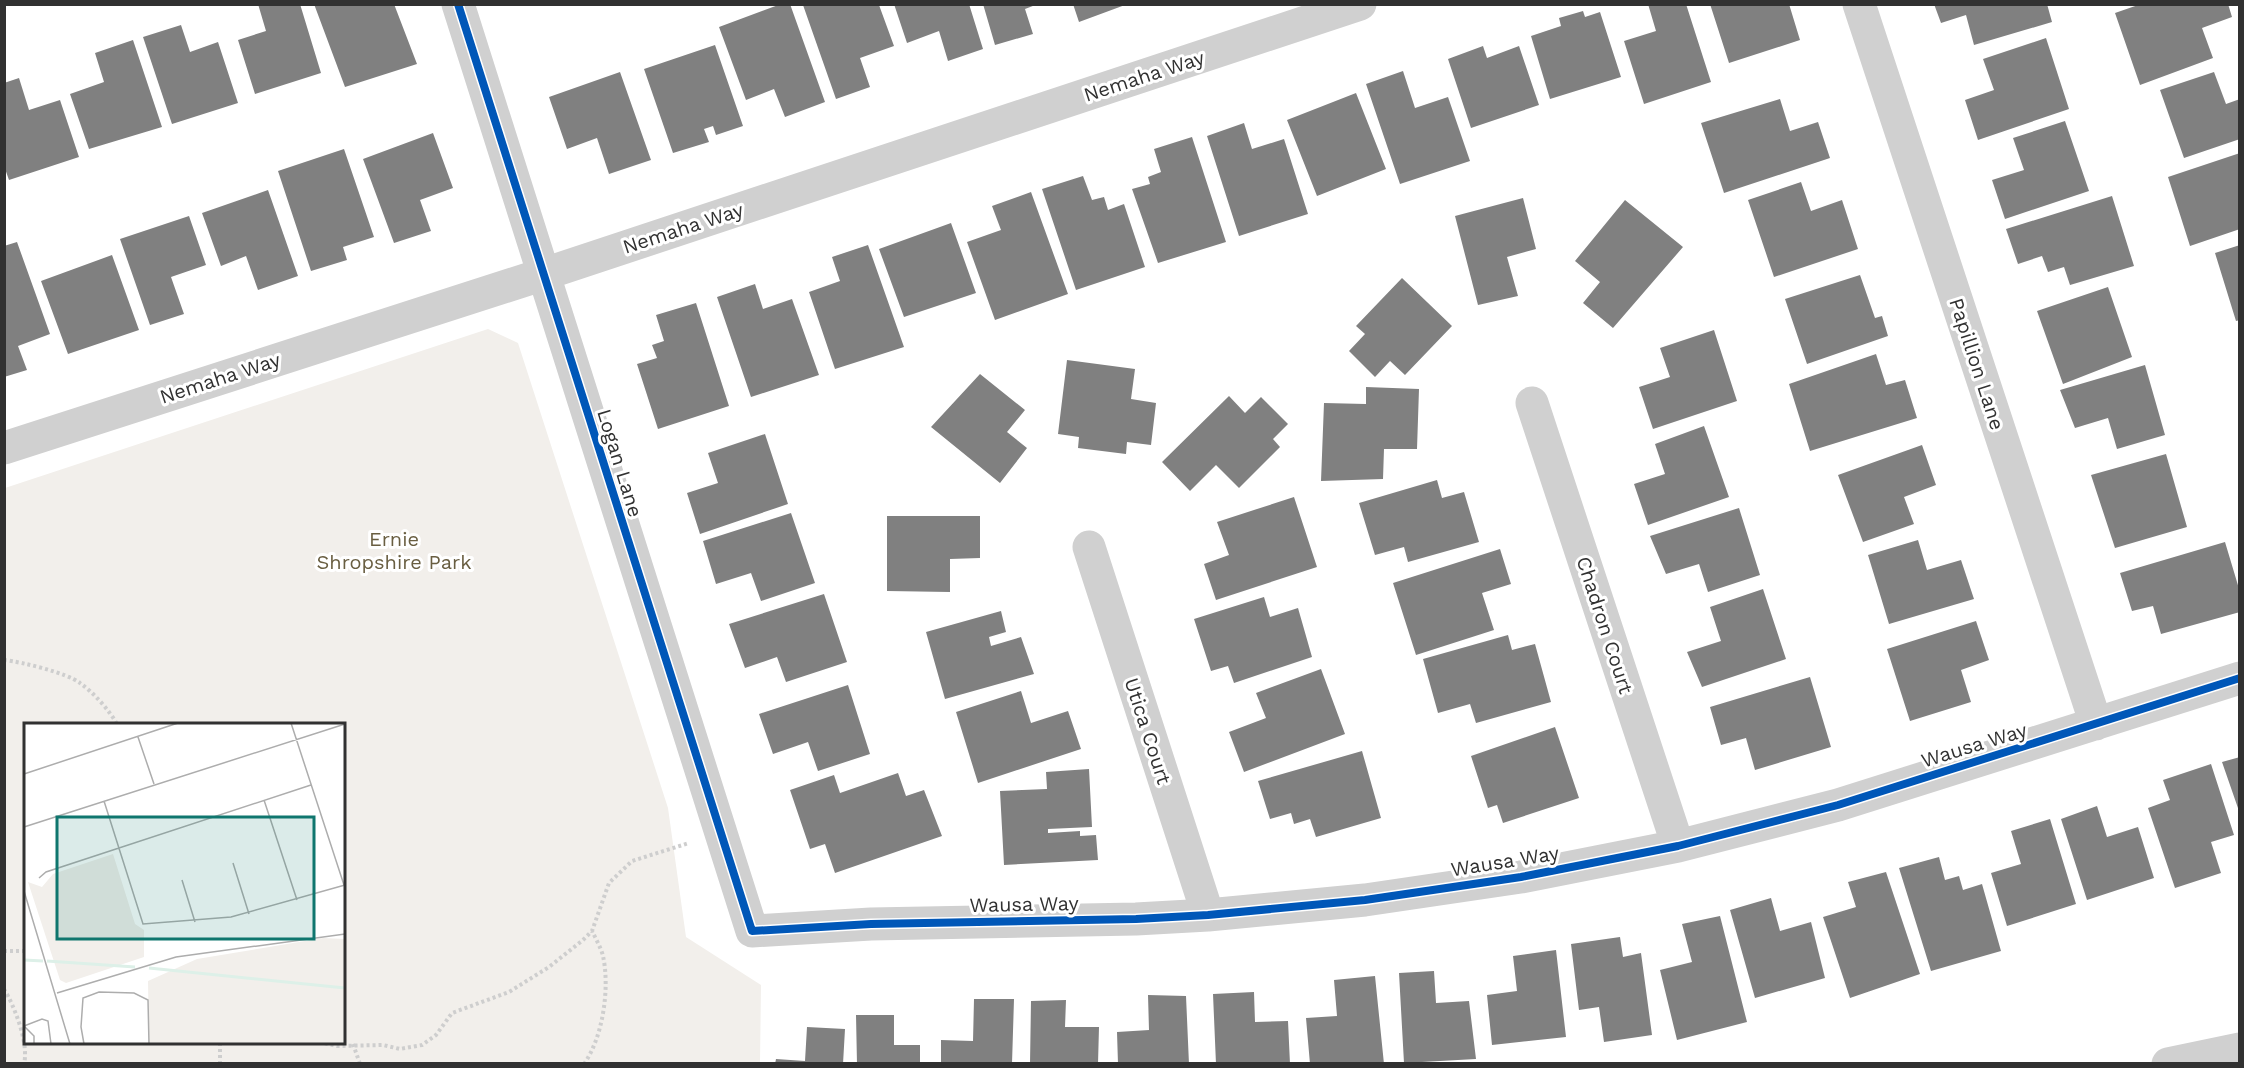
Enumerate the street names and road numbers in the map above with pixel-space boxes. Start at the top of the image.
street label: Nemaha Way [1081,45,1208,107]
street label: Nemaha Way [620,197,747,259]
street label: Papillion Lane [1944,295,2010,433]
street label: Nemaha Way [157,347,284,409]
street label: Logan Lane [592,406,648,520]
street label: Chadron Court [1571,553,1639,697]
street label: Utica Court [1119,675,1177,788]
street label: Wausa Way [1918,717,2030,772]
street label: Wausa Way [1449,840,1562,881]
street label: Wausa Way [969,891,1080,917]

